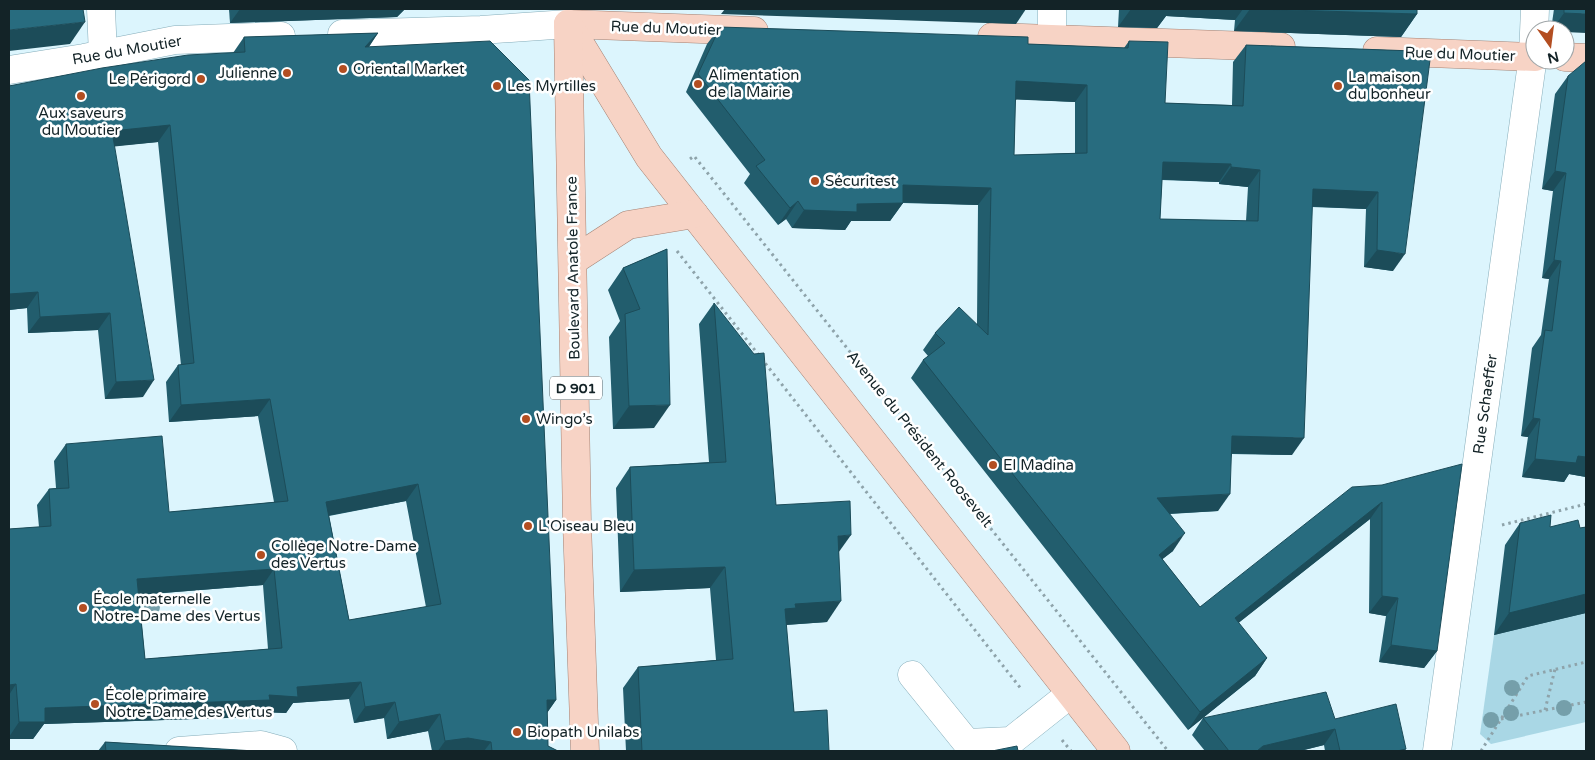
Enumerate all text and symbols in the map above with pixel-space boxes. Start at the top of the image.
street label: Rue du Moutier [610,17,722,39]
north arrow [1525,20,1575,70]
street label: Rue du Moutier [71,31,183,68]
street label: Rue du Moutier [1404,43,1516,65]
text: N [1546,48,1561,67]
place label: Oriental Market [353,60,465,78]
marker: Oriental Market [337,63,349,75]
place label: Julienne [218,64,277,82]
place label: Alimentation de la Mairie [708,66,800,101]
marker: Julienne [281,67,293,79]
place label: La maison du bonheur [1348,68,1431,103]
place label: Le Périgord [109,70,191,88]
marker: Le Périgord [195,73,207,85]
place label: Les Myrtilles [507,77,596,95]
marker: Alimentation de la Mairie [692,78,704,90]
marker: Les Myrtilles [491,80,503,92]
marker: La maison du bonheur [1332,80,1344,92]
marker: Aux saveurs du Moutier [75,90,87,102]
place label: Aux saveurs du Moutier [38,104,124,139]
place label: Sécuritest [825,172,897,190]
marker: Sécuritest [809,175,821,187]
street label: Boulevard Anatole France [562,176,584,360]
street label: Avenue du Président Roosevelt [843,347,997,531]
street label: Rue Schaeffer [1469,353,1501,455]
road number: D 901 [550,376,602,399]
place label: Wingo’s [536,410,593,428]
marker: Wingo’s [520,413,532,425]
place label: El Madina [1003,456,1074,474]
marker: El Madina [987,459,999,471]
place label: L'Oiseau Bleu [538,517,634,535]
marker: L'Oiseau Bleu [522,520,534,532]
place label: Collège Notre-Dame des Vertus [271,537,417,572]
marker: Collège Notre-Dame des Vertus [255,549,267,561]
place label: École maternelle Notre-Dame des Vertus [93,590,260,625]
marker: École maternelle Notre-Dame des Vertus [77,602,89,614]
place label: École primaire Notre-Dame des Vertus [105,686,272,721]
marker: École primaire Notre-Dame des Vertus [89,698,101,710]
place label: Biopath Unilabs [527,723,639,741]
marker: Biopath Unilabs [511,726,523,738]

